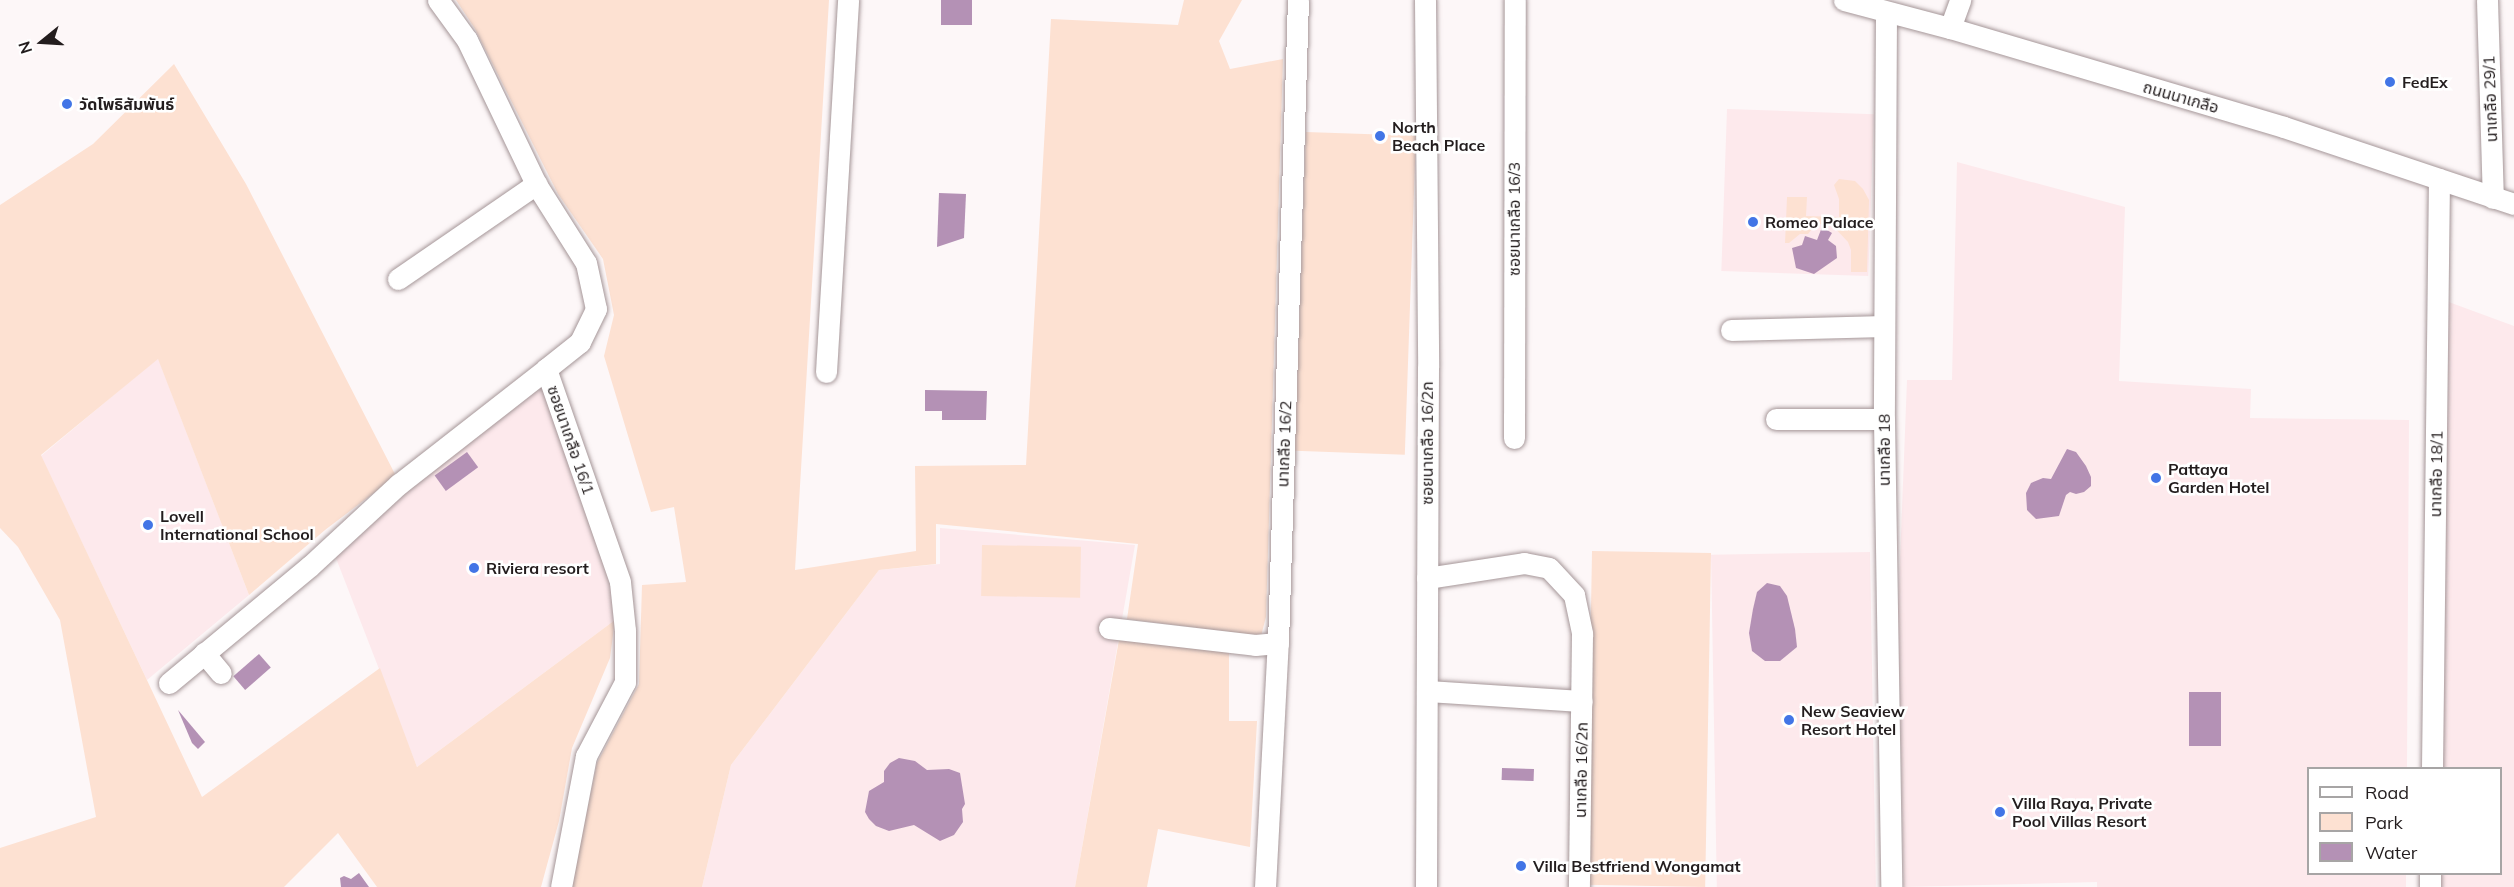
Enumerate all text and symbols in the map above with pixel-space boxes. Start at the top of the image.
north arrow [12,12,72,72]
text: N [14,39,36,56]
street label: นาเกลือ 29/1 [2479,55,2501,143]
place label: FedEx [2402,72,2448,92]
marker: FedEx [2383,75,2397,89]
street label: ถนนนาเกลือ [2141,77,2221,117]
place label: วัดโพธิสัมพันธ์ [79,94,174,114]
marker: วัดโพธิสัมพันธ์ [60,97,74,111]
place label: North Beach Place [1392,117,1485,155]
marker: North Beach Place [1373,129,1387,143]
street label: ซอยนาเกลือ 16/3 [1504,162,1524,276]
place label: Romeo Palace [1765,212,1873,232]
marker: Romeo Palace [1746,215,1760,229]
street label: ซอยนาเกลือ 16/2ก [1417,381,1437,505]
street label: ซอยนาเกลือ 16/1 [543,383,599,497]
street label: นาเกลือ 16/2 [1273,400,1295,488]
street label: นาเกลือ 18 [1874,414,1894,486]
street label: นาเกลือ 18/1 [2426,431,2446,517]
place label: Pattaya Garden Hotel [2168,459,2269,497]
marker: Pattaya Garden Hotel [2149,471,2163,485]
place label: Lovell International School [160,506,314,544]
marker: Lovell International School [141,518,155,532]
place label: Riviera resort [486,558,589,578]
marker: Riviera resort [467,561,481,575]
place label: New Seaview Resort Hotel [1801,701,1905,739]
marker: New Seaview Resort Hotel [1782,713,1796,727]
street label: นาเกลือ 16/2ก [1571,722,1591,818]
legend [2307,767,2502,875]
text: Road [2365,781,2409,804]
place label: Villa Raya, Private Pool Villas Resort [2012,793,2152,831]
marker: Villa Raya, Private Pool Villas Resort [1993,805,2007,819]
text: Park [2365,811,2403,834]
text: Water [2365,841,2417,864]
place label: Villa Bestfriend Wongamat [1533,856,1741,876]
marker: Villa Bestfriend Wongamat [1514,859,1528,873]

